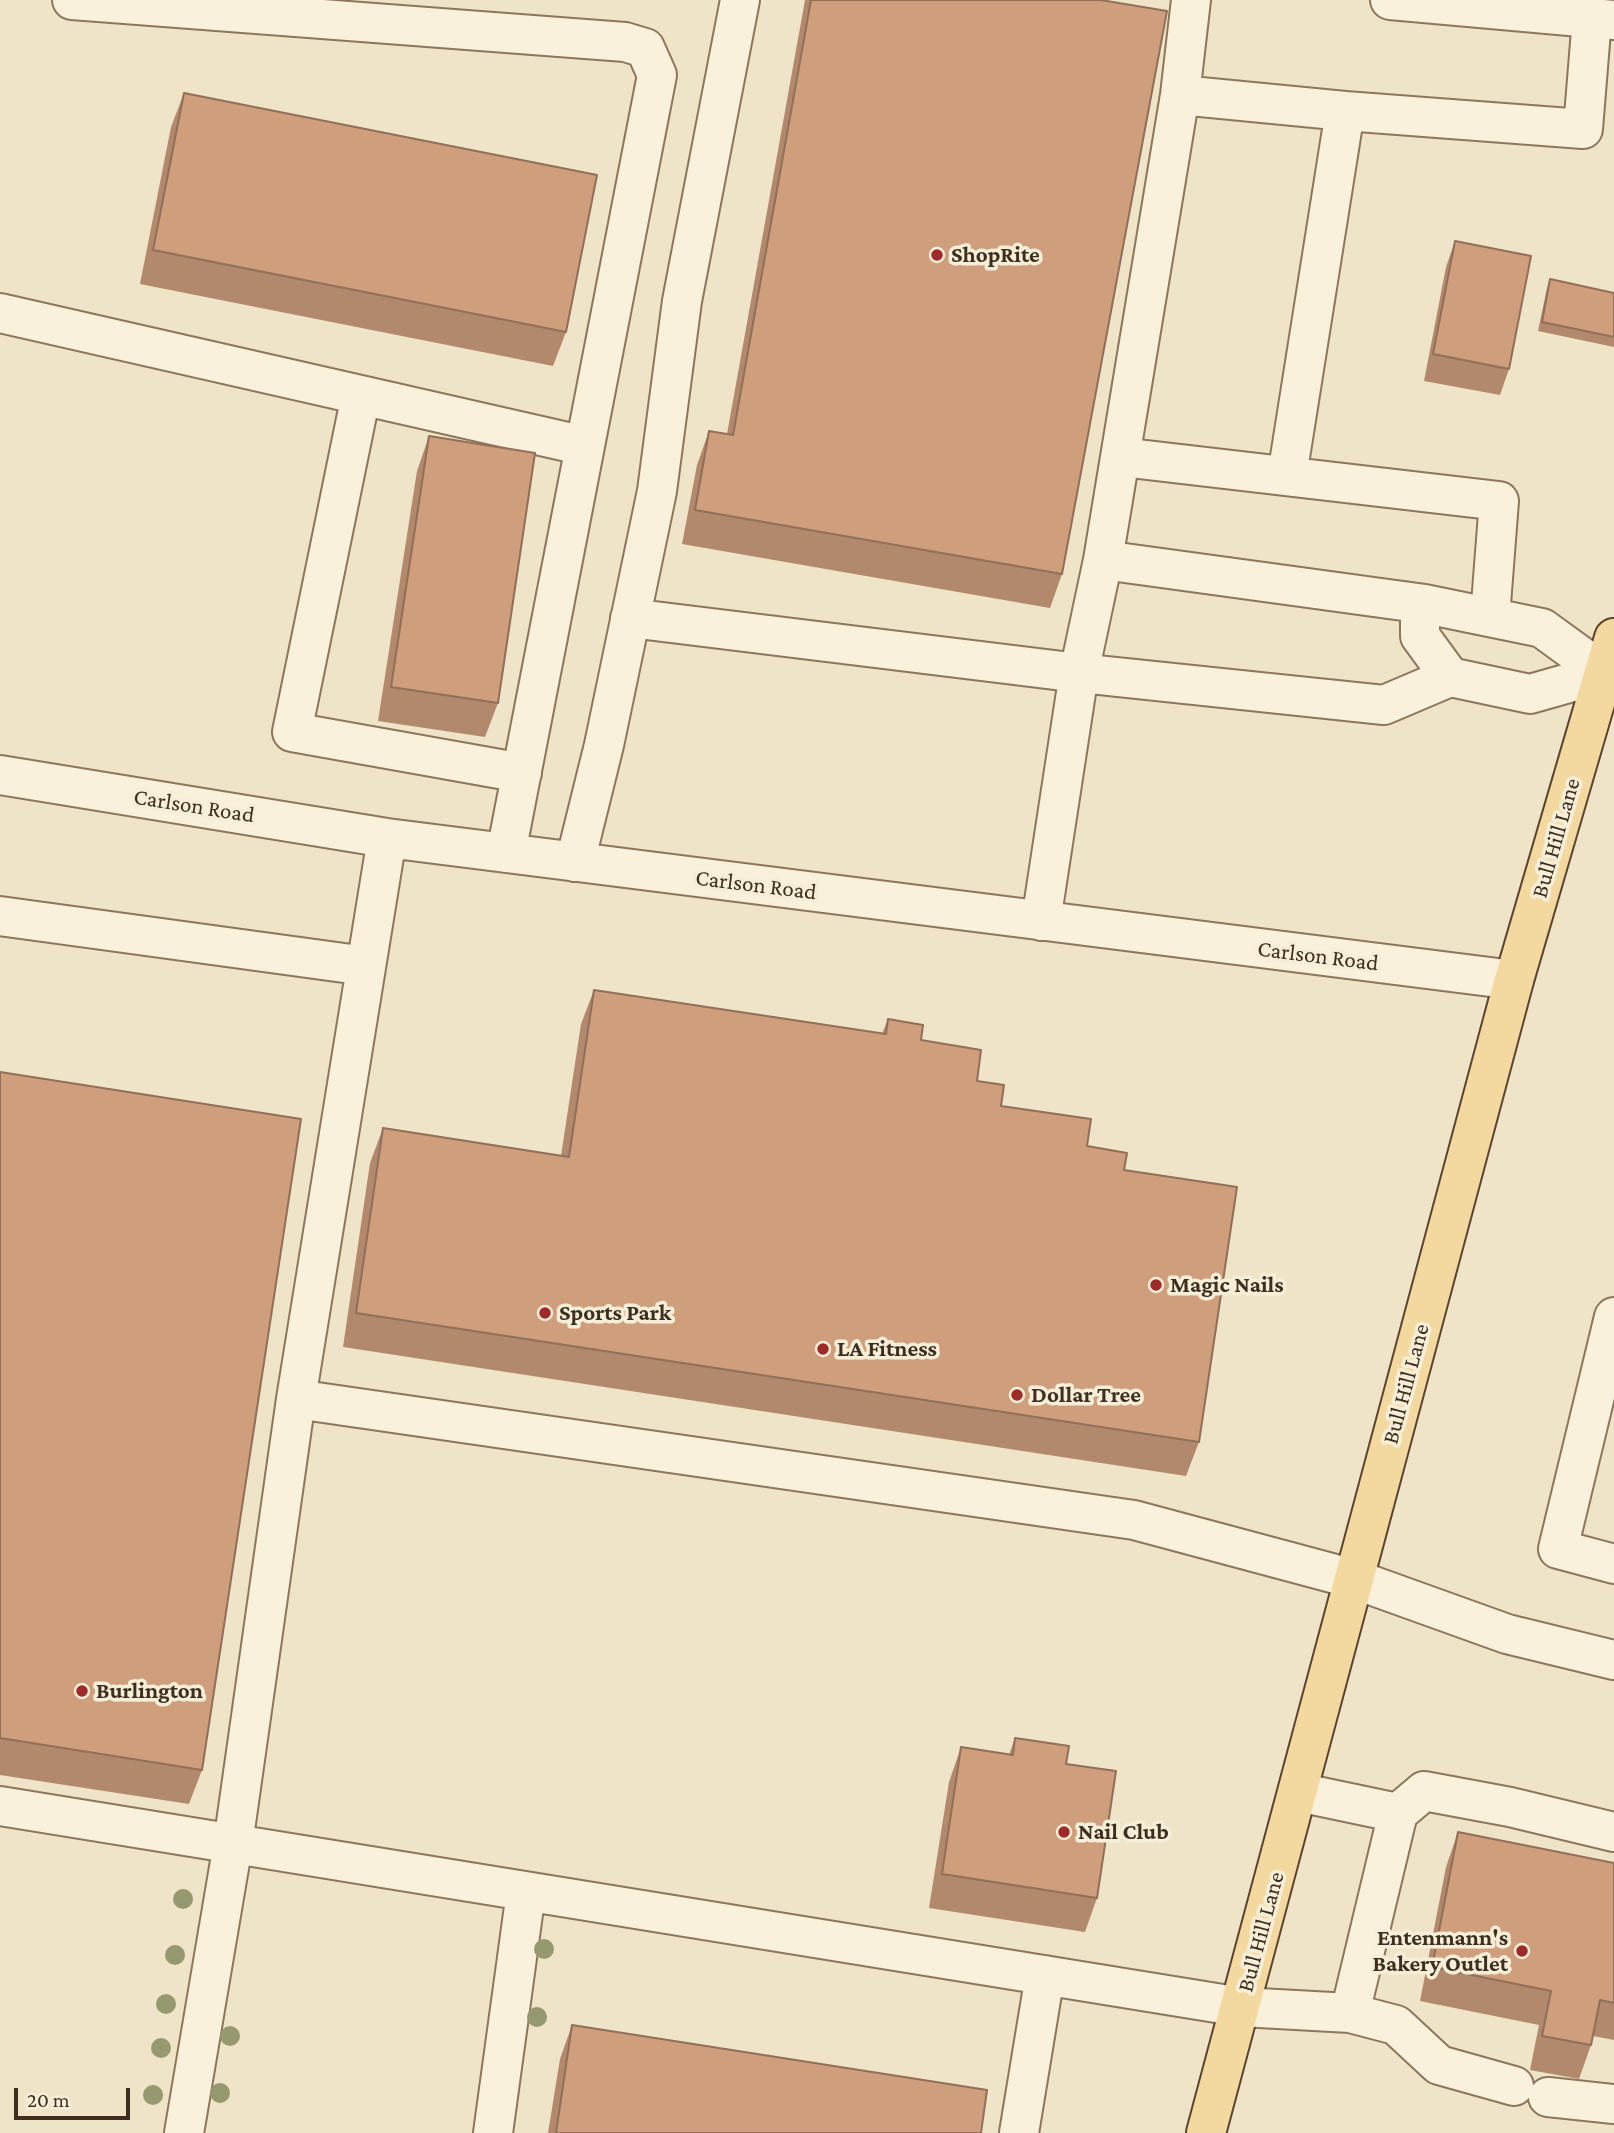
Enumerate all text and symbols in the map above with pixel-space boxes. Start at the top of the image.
place label: ShopRite [951,241,1040,269]
marker: ShopRite [929,247,945,263]
street label: Bull Hill Lane [1526,775,1586,901]
street label: Carlson Road [132,783,256,829]
street label: Carlson Road [694,864,818,906]
street label: Carlson Road [1256,935,1380,977]
place label: Magic Nails [1170,1271,1284,1299]
marker: Magic Nails [1148,1277,1164,1293]
place label: Sports Park [559,1299,671,1327]
marker: Sports Park [537,1305,553,1321]
street label: Bull Hill Lane [1377,1321,1435,1447]
place label: LA Fitness [837,1335,937,1363]
marker: LA Fitness [815,1341,831,1357]
place label: Dollar Tree [1031,1381,1141,1409]
marker: Dollar Tree [1009,1387,1025,1403]
place label: Burlington [96,1677,203,1705]
marker: Burlington [74,1683,90,1699]
place label: Nail Club [1078,1818,1169,1846]
marker: Nail Club [1056,1824,1072,1840]
street label: Bull Hill Lane [1232,1869,1290,1995]
place label: Entenmann's Bakery Outlet [1372,1924,1508,1978]
marker: Entenmann's Bakery Outlet [1514,1943,1530,1959]
scale bar [18,2074,133,2118]
text: 20 m [27,2088,70,2112]

